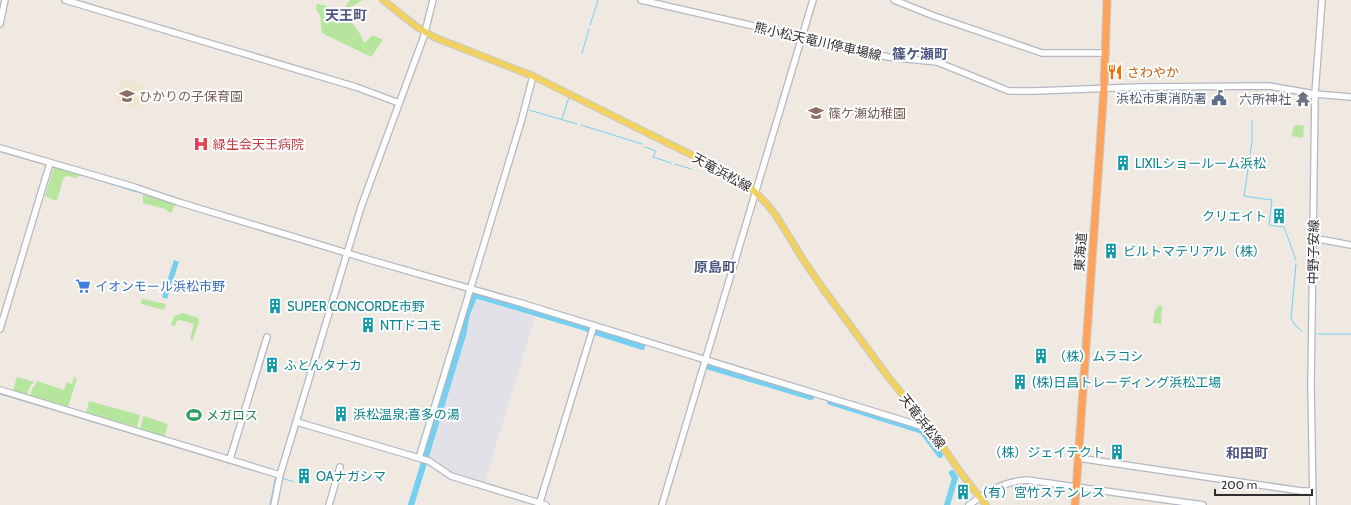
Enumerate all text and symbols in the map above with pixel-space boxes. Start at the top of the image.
district label: 天王町 [325,6,367,24]
street label: 熊小松天竜川停車場線 [753,19,883,63]
district label: 篠ケ瀬町 [892,45,948,63]
restaurant icon: さわやか [1106,63,1124,81]
place label: さわやか [1127,64,1179,80]
school or university icon: ひかりの子保育園 [118,87,136,105]
place label: ひかりの子保育園 [139,88,243,104]
public building icon: 浜松市東消防署 [1210,89,1228,107]
place label: 浜松市東消防署 [1116,90,1207,106]
temple icon: 六所神社 [1294,90,1312,108]
place label: 六所神社 [1239,91,1291,107]
school or university icon: 篠ケ瀬幼稚園 [807,104,825,122]
place label: 篠ケ瀬幼稚園 [828,105,906,121]
hospital icon: 緑生会天王病院 [192,135,210,153]
place label: 緑生会天王病院 [213,136,304,152]
street label: 天竜浜松線 [690,149,754,195]
building icon: LIXILショールーム浜松 [1114,154,1132,172]
place label: LIXILショールーム浜松 [1135,155,1266,171]
building icon: クリエイト [1270,207,1288,225]
place label: クリエイト [1202,208,1267,224]
street label: 中野子安線 [1304,219,1322,285]
street label: 東海道 [1071,232,1089,272]
building icon: ビルトマテリアル（株） [1102,242,1120,260]
place label: ビルトマテリアル（株） [1123,243,1266,259]
district label: 原島町 [694,258,736,276]
supermarket icon: イオンモール浜松市野 [74,277,92,295]
place label: イオンモール浜松市野 [95,278,225,294]
building icon: SUPER CONCORDE市野 [266,297,284,315]
place label: SUPER CONCORDE市野 [287,298,425,314]
building icon: NTTドコモ [359,316,377,334]
place label: NTTドコモ [380,317,442,333]
building icon: （株）ムラコシ [1032,347,1050,365]
place label: （株）ムラコシ [1053,348,1143,364]
building icon: ふとんタナカ [263,356,281,374]
place label: ふとんタナカ [284,357,362,373]
building icon: (株)日昌トレーディング浜松工場 [1011,373,1029,391]
place label: (株)日昌トレーディング浜松工場 [1032,374,1221,390]
street label: 天竜浜松線 [897,390,949,452]
building icon: 浜松温泉;喜多の湯 [332,405,350,423]
sports icon: メガロス [185,406,203,424]
place label: 浜松温泉;喜多の湯 [353,406,460,422]
place label: メガロス [206,407,258,423]
building icon: （株）ジェイテクト [1108,443,1126,461]
place label: （株）ジェイテクト [988,444,1105,460]
district label: 和田町 [1226,444,1268,462]
building icon: OAナガシマ [295,467,313,485]
place label: OAナガシマ [316,468,386,484]
scale bar [1215,471,1312,497]
text: 200 m [1221,477,1257,492]
building icon: （有）宮竹ステンレス [954,483,972,501]
place label: （有）宮竹ステンレス [975,484,1105,500]

